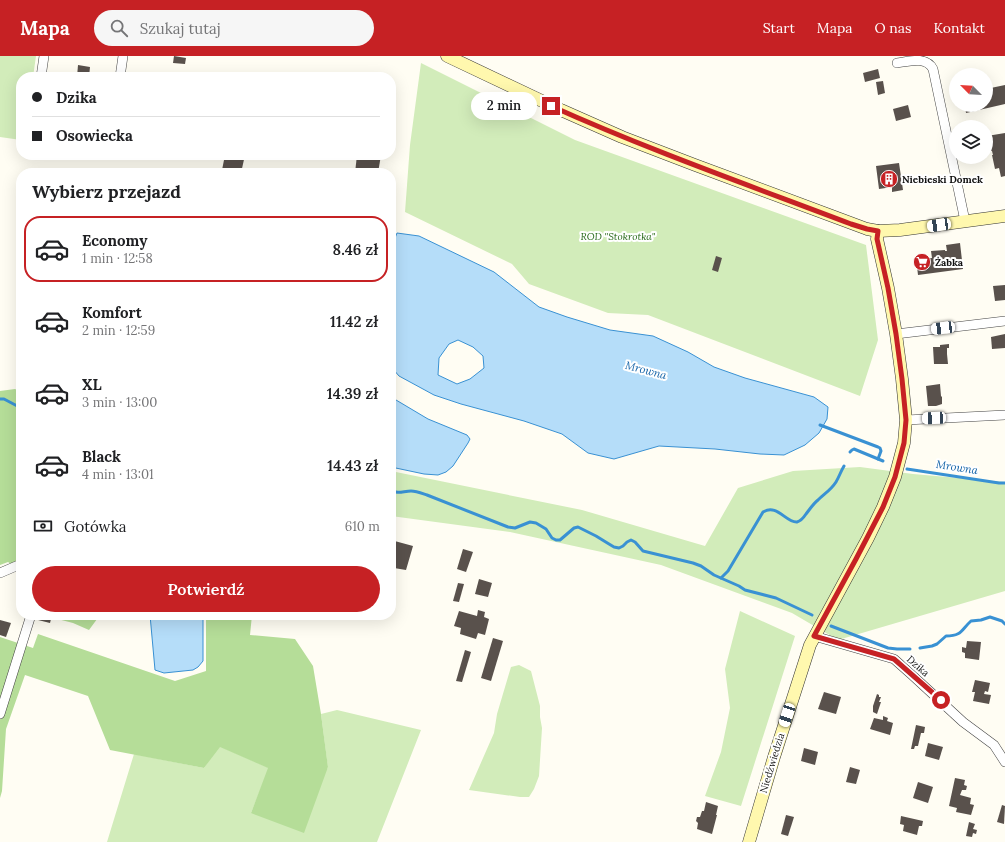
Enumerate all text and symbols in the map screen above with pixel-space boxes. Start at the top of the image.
search box [94,10,374,46]
text: Mapa [20,16,70,40]
icon: search [108,17,130,39]
text: Szukaj tutaj [140,19,221,38]
text: Start [763,19,795,37]
text: Mapa [817,19,852,37]
text: O nas [874,19,912,37]
text: Kontakt [934,19,985,37]
north arrow [949,68,993,112]
map controls [949,68,993,164]
text: Dzika [56,88,97,107]
callout: 2 min [471,92,537,120]
text: 2 min [487,97,521,114]
route end [542,97,560,115]
button: layers [949,120,993,164]
text: Osowiecka [56,126,133,145]
building icon: Niebieski Domek [879,169,899,189]
place label: Niebieski Domek [902,173,983,186]
text: Wybierz przejazd [32,180,181,203]
car [926,217,952,233]
park label: ROD "Stokrotka" [581,230,656,243]
icon: car [34,231,70,267]
text: Economy [82,231,147,250]
text: 8.46 zł [333,240,378,259]
text: 1 min · 12:58 [82,250,153,267]
supermarket icon: Żabka [912,252,932,272]
place label: Żabka [935,256,964,269]
icon: car [34,303,70,339]
text: Komfort [82,303,142,322]
text: 11.42 zł [330,312,378,331]
car [930,321,956,335]
text: 2 min · 12:59 [82,322,155,339]
water label: Mrowna [624,358,669,382]
icon: car [34,375,70,411]
text: XL [82,375,102,394]
text: 14.39 zł [327,384,378,403]
text: 3 min · 13:00 [82,394,157,411]
car [922,412,946,424]
icon: car [34,447,70,483]
text: Black [82,447,121,466]
text: 14.43 zł [327,456,378,475]
water label: Mrowna [935,457,980,477]
text: 4 min · 13:01 [82,466,154,483]
icon: cash [32,515,54,537]
text: Gotówka [64,517,126,536]
text: 610 m [345,518,380,535]
button: Potwierdź [32,566,380,612]
street label: Dzika [904,653,932,679]
route start [932,691,950,709]
car [778,702,796,728]
street label: Niedźwiedzia [757,731,787,795]

